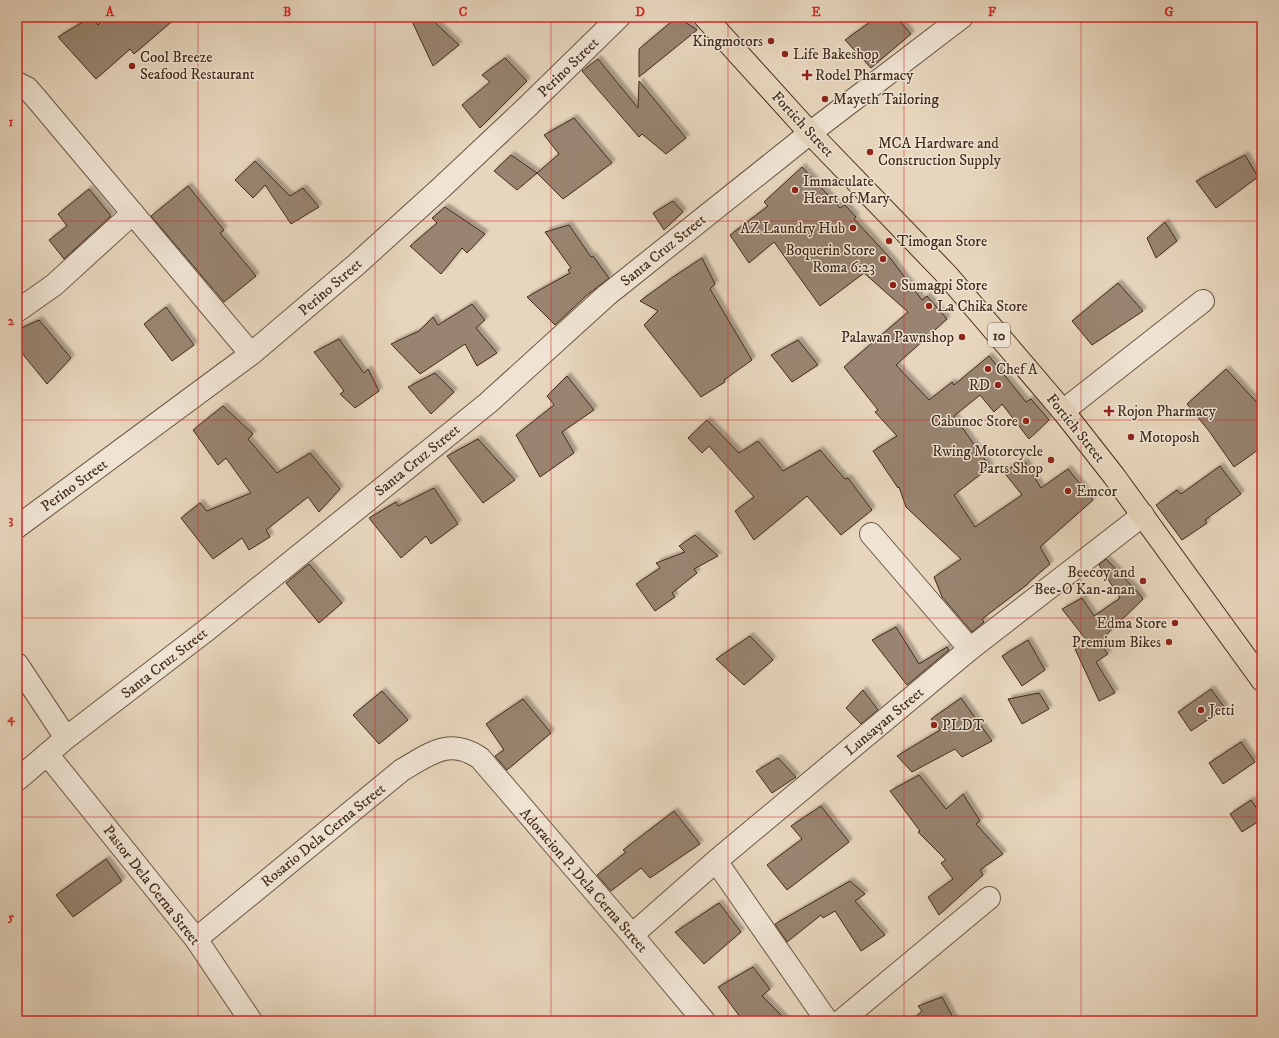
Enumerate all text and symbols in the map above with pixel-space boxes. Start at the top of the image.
text: A [105,4,115,20]
text: B [283,4,291,20]
text: C [459,4,468,20]
text: D [635,4,645,20]
text: E [811,4,821,20]
text: F [988,4,997,20]
text: G [1164,4,1174,20]
place label: Kingmotors [692,32,763,51]
street label: Perino Street [534,33,603,101]
marker: Kingmotors [766,36,776,46]
place label: Life Bakeshop [793,45,879,64]
place label: Cool Breeze Seafood Restaurant [140,48,255,84]
marker: Life Bakeshop [780,49,790,59]
marker: Cool Breeze Seafood Restaurant [127,61,137,71]
place label: Rodel Pharmacy [815,66,914,85]
marker: Rodel Pharmacy [802,70,812,80]
street label: Fortich Street [767,87,838,161]
place label: Mayeth Tailoring [833,90,939,109]
marker: Mayeth Tailoring [820,94,830,104]
text: 1 [9,114,14,130]
place label: MCA Hardware and Construction Supply [878,134,1002,170]
marker: MCA Hardware and Construction Supply [865,147,875,157]
place label: Immaculate Heart of Mary [803,172,890,208]
marker: Immaculate Heart of Mary [790,185,800,195]
street label: Santa Cruz Street [617,210,710,291]
place label: AZ Laundry Hub [740,219,845,238]
marker: AZ Laundry Hub [848,223,858,233]
place label: Timogan Store [897,232,987,251]
marker: Timogan Store [884,236,894,246]
place label: Boquerin Store Roma 6:23 [785,241,875,277]
marker: Boquerin Store Roma 6:23 [878,254,888,264]
street label: Perino Street [295,255,366,320]
place label: Sumagpi Store [901,276,987,295]
marker: Sumagpi Store [888,280,898,290]
place label: La Chika Store [937,297,1028,316]
marker: La Chika Store [924,301,934,311]
text: 2 [8,313,15,329]
road number: 10 [988,323,1010,347]
place label: Palawan Pawnshop [841,328,954,347]
marker: Palawan Pawnshop [957,332,967,342]
place label: Chef A [996,360,1038,379]
marker: Chef A [983,364,993,374]
place label: RD [969,376,990,395]
marker: RD [993,380,1003,390]
street label: Fortich Street [1042,390,1109,467]
place label: Rojon Pharmacy [1117,402,1217,421]
marker: Rojon Pharmacy [1104,406,1114,416]
place label: Cabunoc Store [931,412,1018,431]
marker: Cabunoc Store [1021,416,1031,426]
street label: Santa Cruz Street [371,420,464,501]
place label: Motoposh [1139,428,1200,447]
marker: Motoposh [1126,432,1136,442]
place label: Rwing Motorcycle Parts Shop [932,442,1043,478]
street label: Perino Street [37,455,112,516]
marker: Rwing Motorcycle Parts Shop [1046,455,1056,465]
place label: Emcor [1076,482,1118,501]
marker: Emcor [1063,486,1073,496]
text: 3 [9,512,14,528]
place label: Beecoy and Bee-O Kan-anan [1034,563,1136,599]
marker: Beecoy and Bee-O Kan-anan [1138,576,1148,586]
place label: Edma Store [1096,614,1167,633]
marker: Edma Store [1170,618,1180,628]
street label: Santa Cruz Street [117,624,211,703]
place label: Premium Bikes [1072,633,1161,652]
marker: Premium Bikes [1164,637,1174,647]
street label: Lunsayan Street [841,683,928,760]
place label: Jetti [1207,701,1235,720]
marker: Jetti [1196,705,1206,715]
text: 4 [6,710,15,727]
place label: PLDT [942,716,985,735]
marker: PLDT [929,720,939,730]
street label: Rosario Dela Cerna Street [257,779,390,891]
street label: Adoracion P. Dela Cerna Street [516,804,652,957]
street label: Pastor Dela Cerna Street [99,822,204,949]
text: 5 [7,909,15,925]

